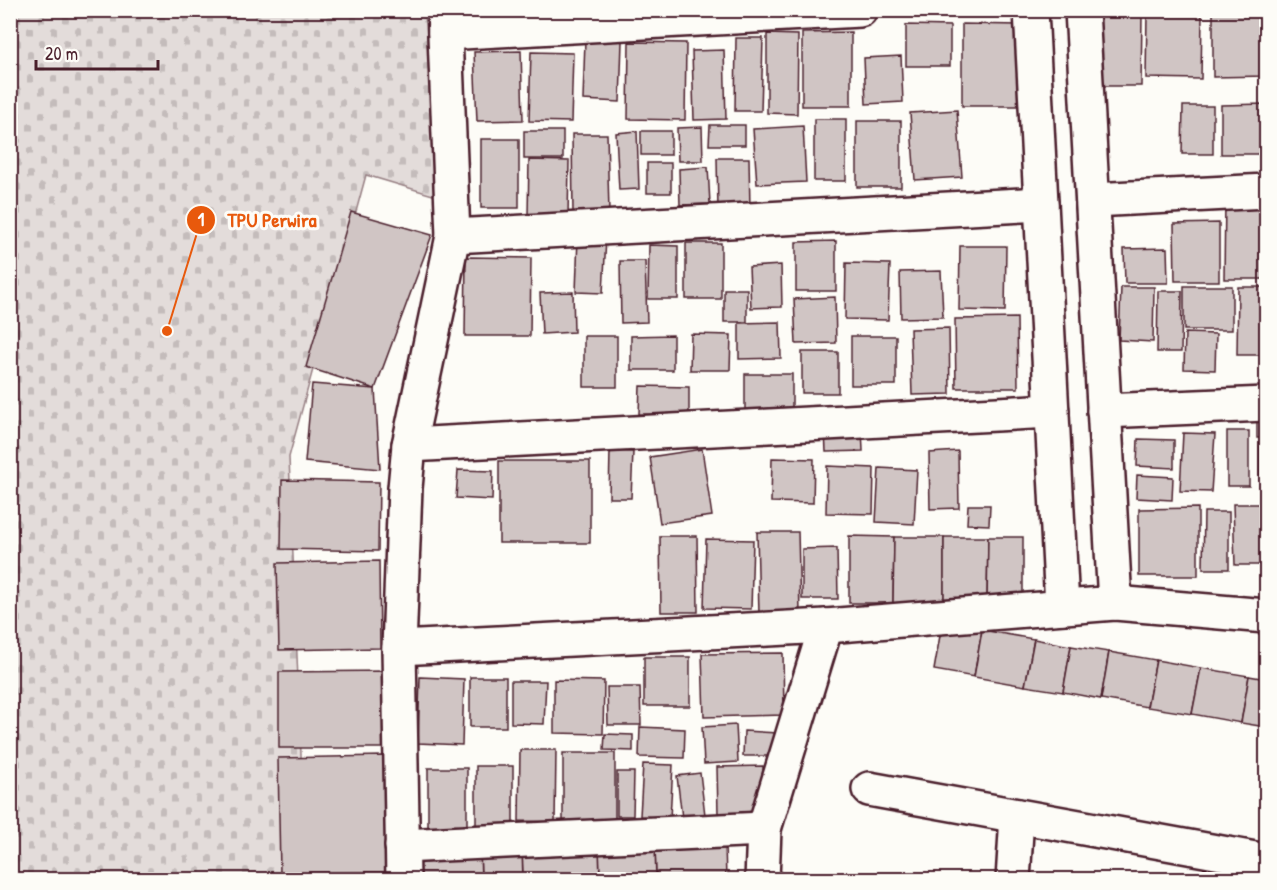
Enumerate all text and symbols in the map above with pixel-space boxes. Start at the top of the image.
scale bar [36,33,158,71]
text: 20 m [45,41,78,66]
callout: TPU Perwira [186,201,329,239]
text: TPU Perwira [226,206,317,233]
text: 1 [198,207,205,232]

